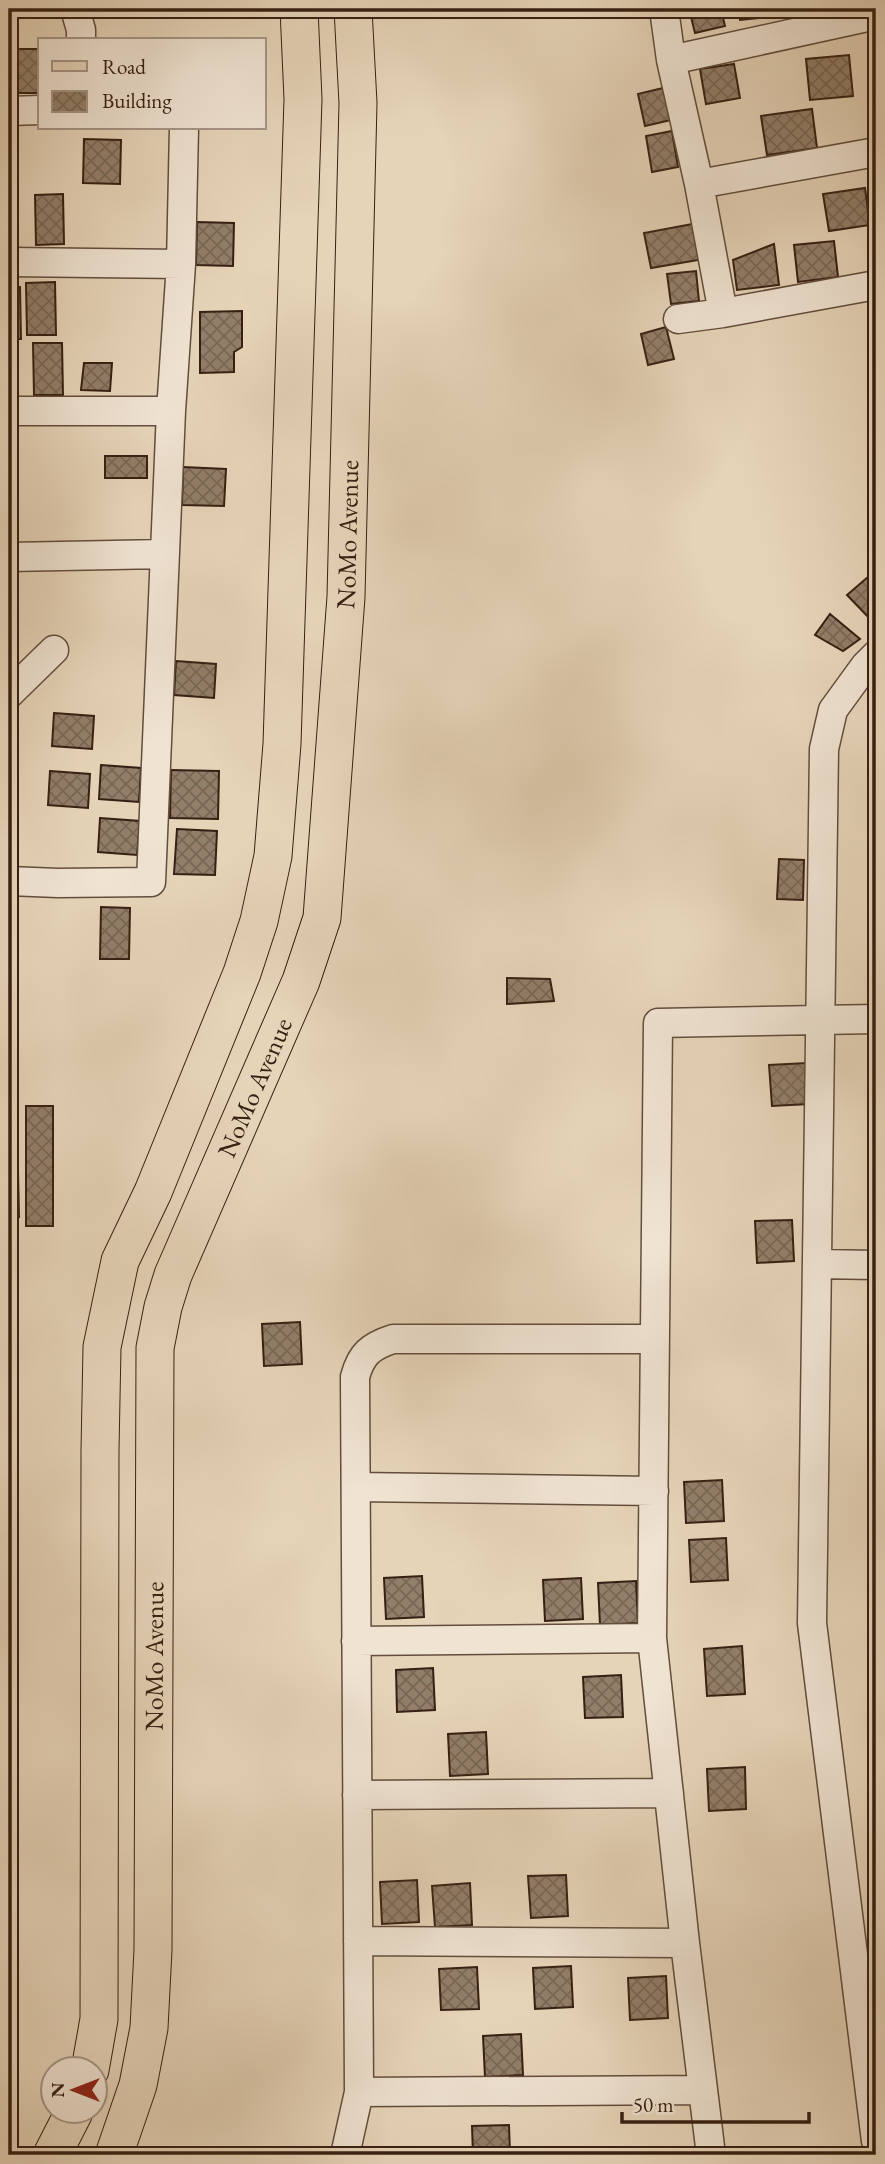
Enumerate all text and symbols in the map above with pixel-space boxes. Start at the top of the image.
legend [38,38,266,130]
text: Road [102,53,146,80]
text: Building [102,87,172,114]
street label: NoMo Avenue [328,459,366,610]
street label: NoMo Avenue [209,1012,300,1163]
street label: NoMo Avenue [137,1582,171,1731]
north arrow [38,2056,108,2126]
scale bar [622,2080,810,2124]
text: N [45,2082,70,2098]
text: 50 m [633,2091,674,2118]

